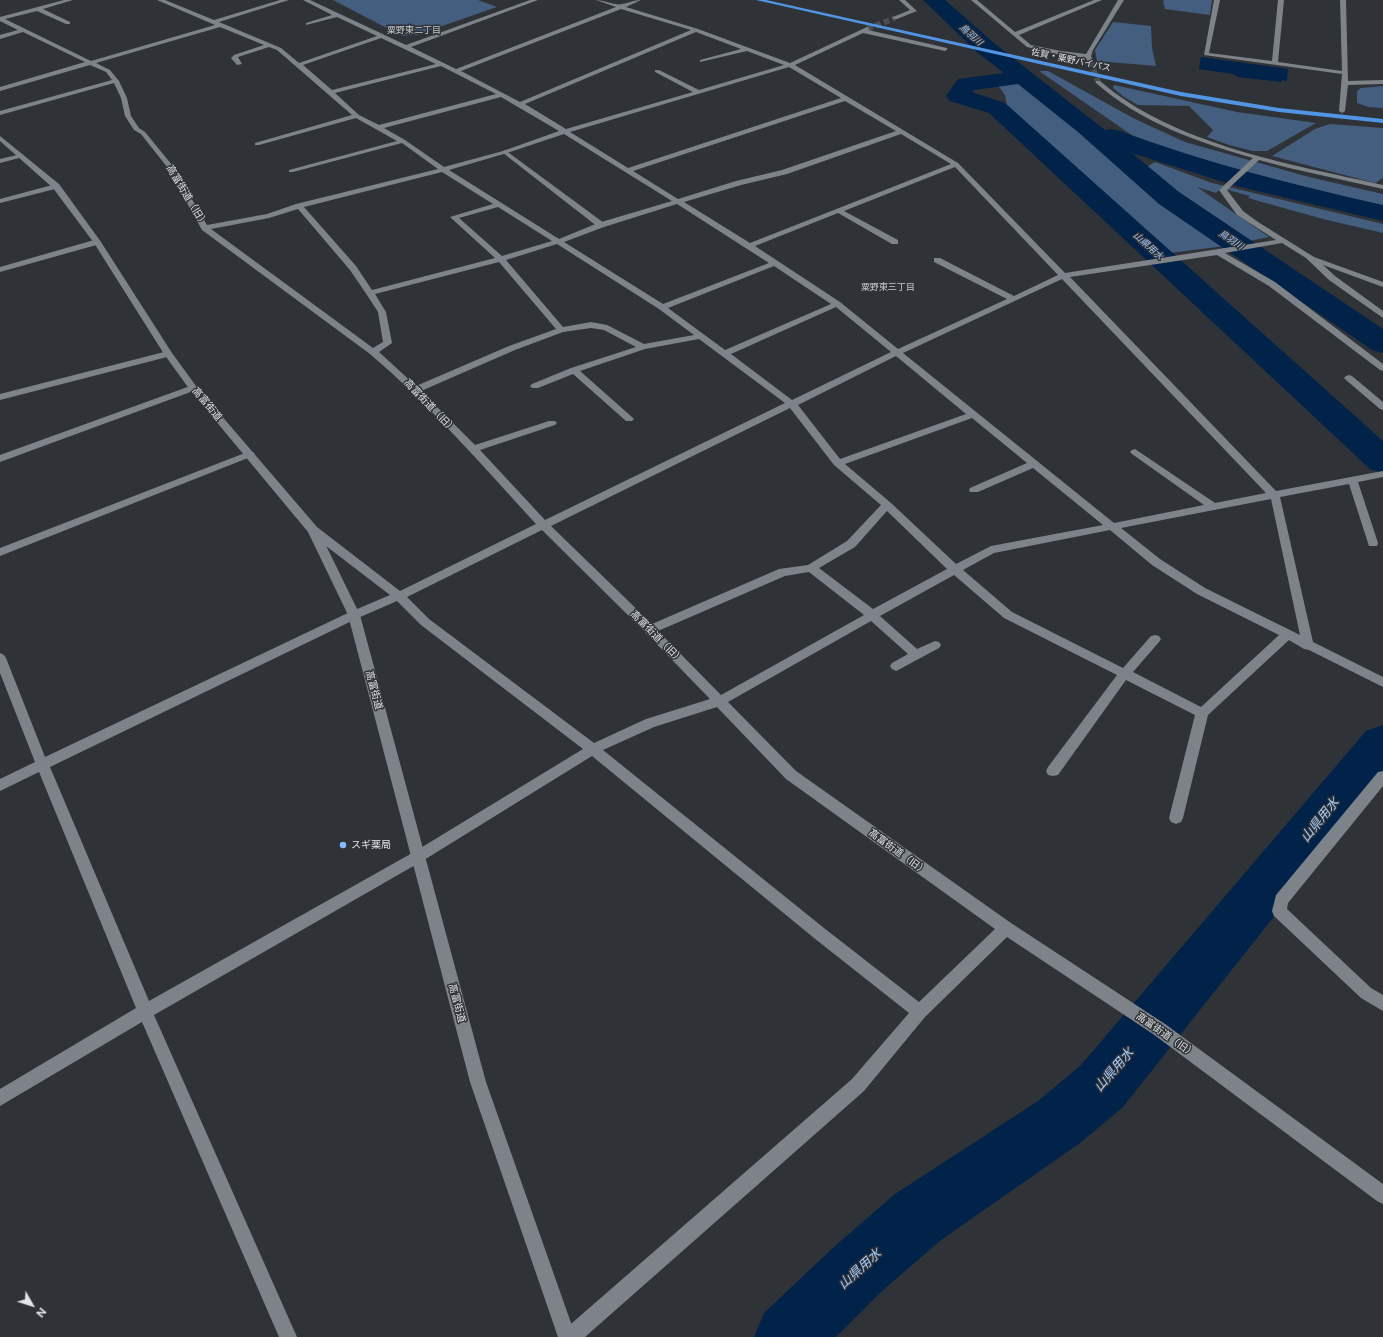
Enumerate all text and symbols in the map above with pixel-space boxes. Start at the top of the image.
water label: 鳥羽川 [957,22,985,48]
district label: 粟野東二丁目 [387,25,441,35]
street label: 佐賀・粟野バイパス [1030,46,1112,74]
street label: 高富街道（旧） [164,163,210,229]
water label: 鳥羽川 [1217,228,1245,252]
water label: 山県用水 [1131,230,1165,262]
district label: 粟野東三丁目 [861,282,915,292]
street label: 高富街道（旧） [401,377,459,435]
street label: 高富街道 [190,385,224,423]
street label: 高富街道（旧） [628,608,686,666]
street label: 高富街道 [363,669,385,711]
water label: 山県用水 [1298,795,1342,845]
street label: 高富街道（旧） [866,827,930,877]
place label: スギ薬局 [351,839,391,851]
marker: スギ薬局 [338,840,348,850]
street label: 高富街道 [446,982,468,1024]
street label: 高富街道（旧） [1134,1010,1198,1060]
water label: 山県用水 [1091,1045,1137,1095]
water label: 山県用水 [835,1246,885,1292]
north arrow [12,1285,52,1325]
text: N [34,1305,49,1320]

